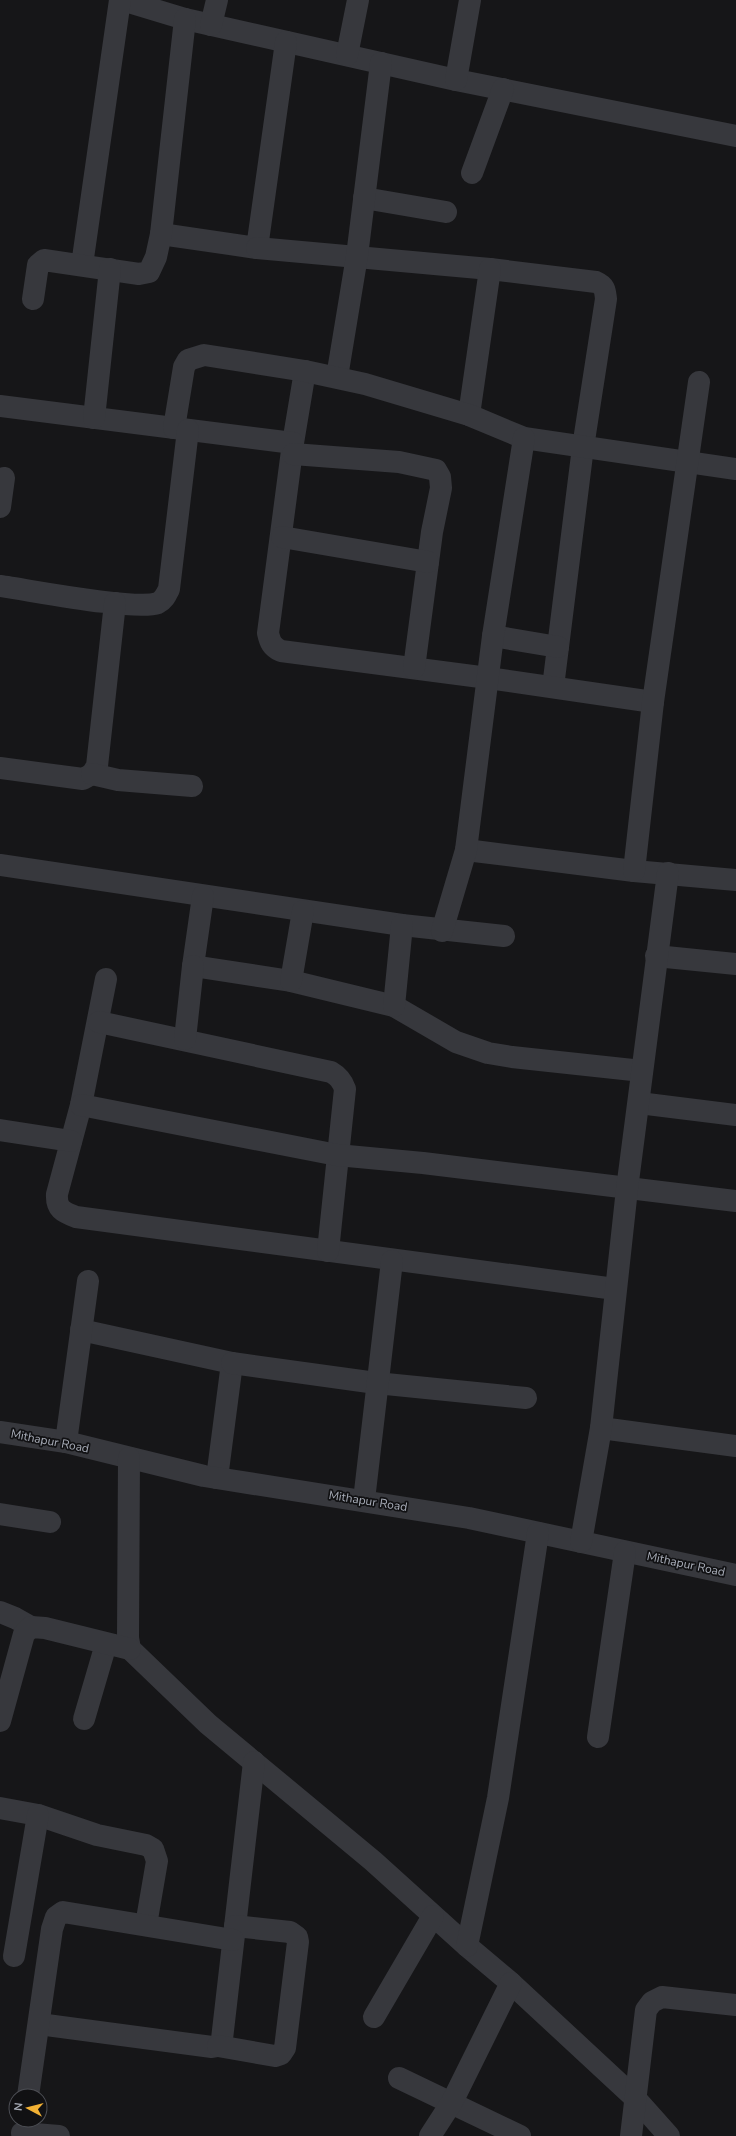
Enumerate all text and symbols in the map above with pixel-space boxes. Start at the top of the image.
street label: Mithapur Road [9,1426,91,1456]
street label: Mithapur Road [328,1487,408,1515]
street label: Mithapur Road [645,1548,727,1580]
north arrow [8,2088,48,2128]
text: N [11,2102,27,2112]

